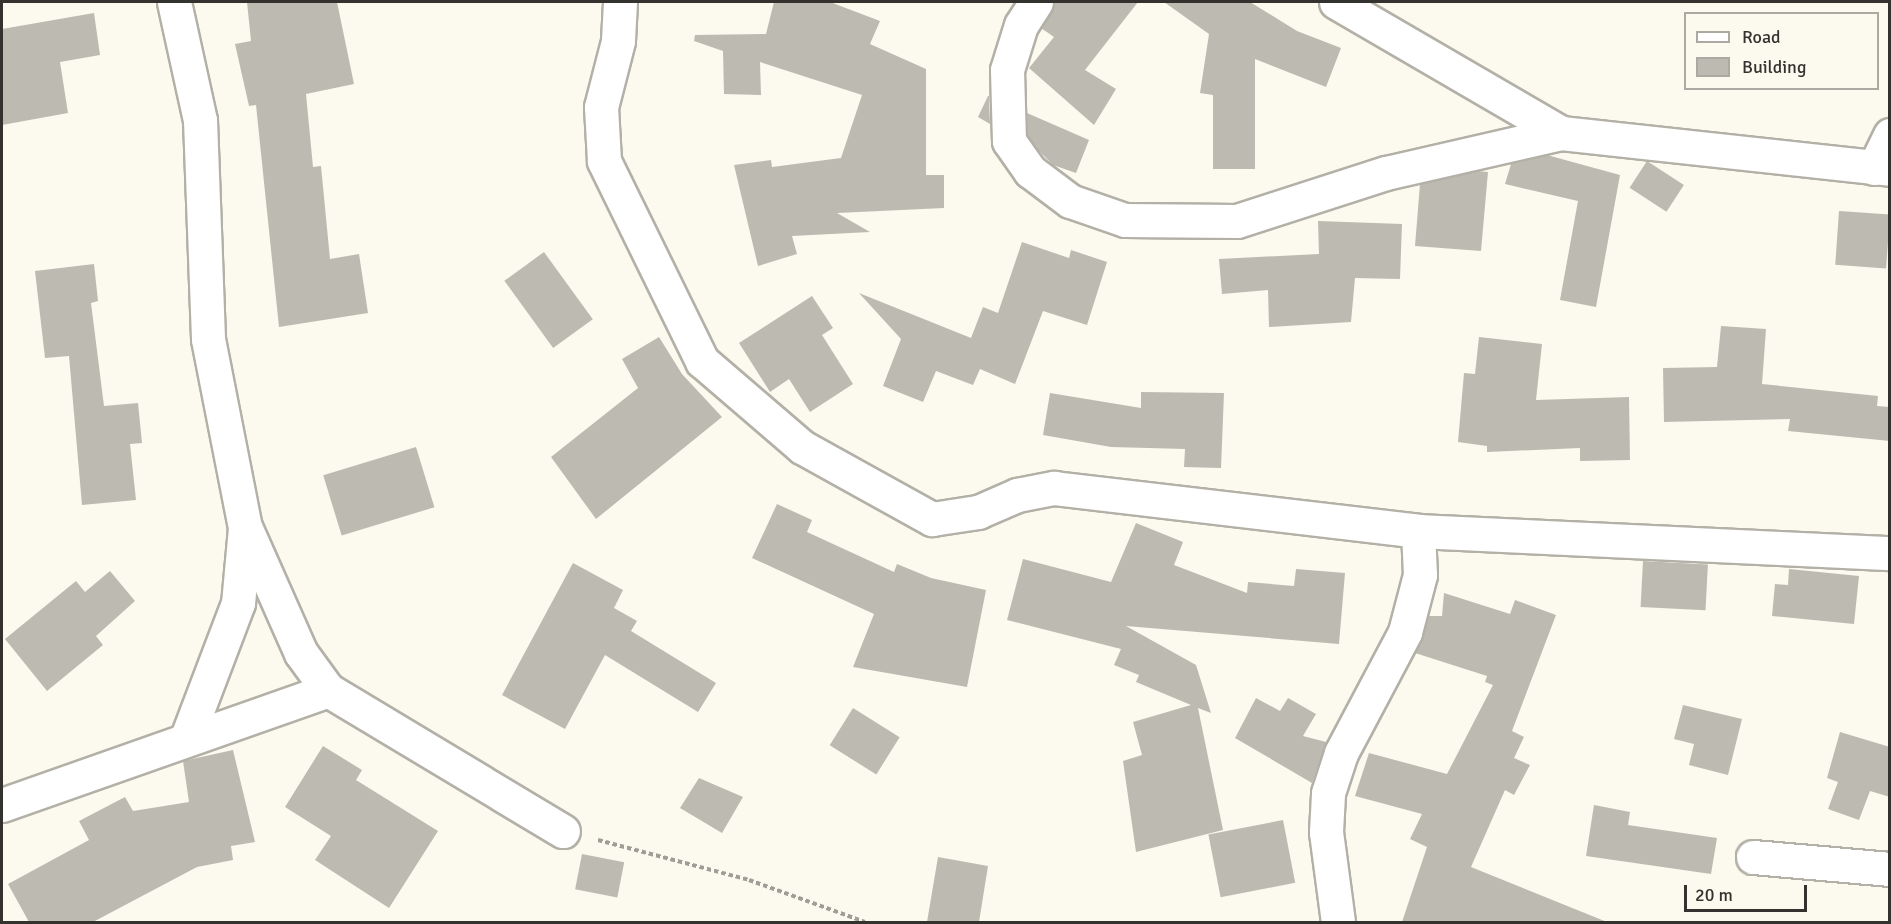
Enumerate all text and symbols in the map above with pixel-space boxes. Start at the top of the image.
legend [1684,12,1879,90]
text: Road [1742,26,1781,48]
text: Building [1742,56,1806,78]
scale bar [1687,873,1810,911]
text: 20 m [1695,884,1733,906]

